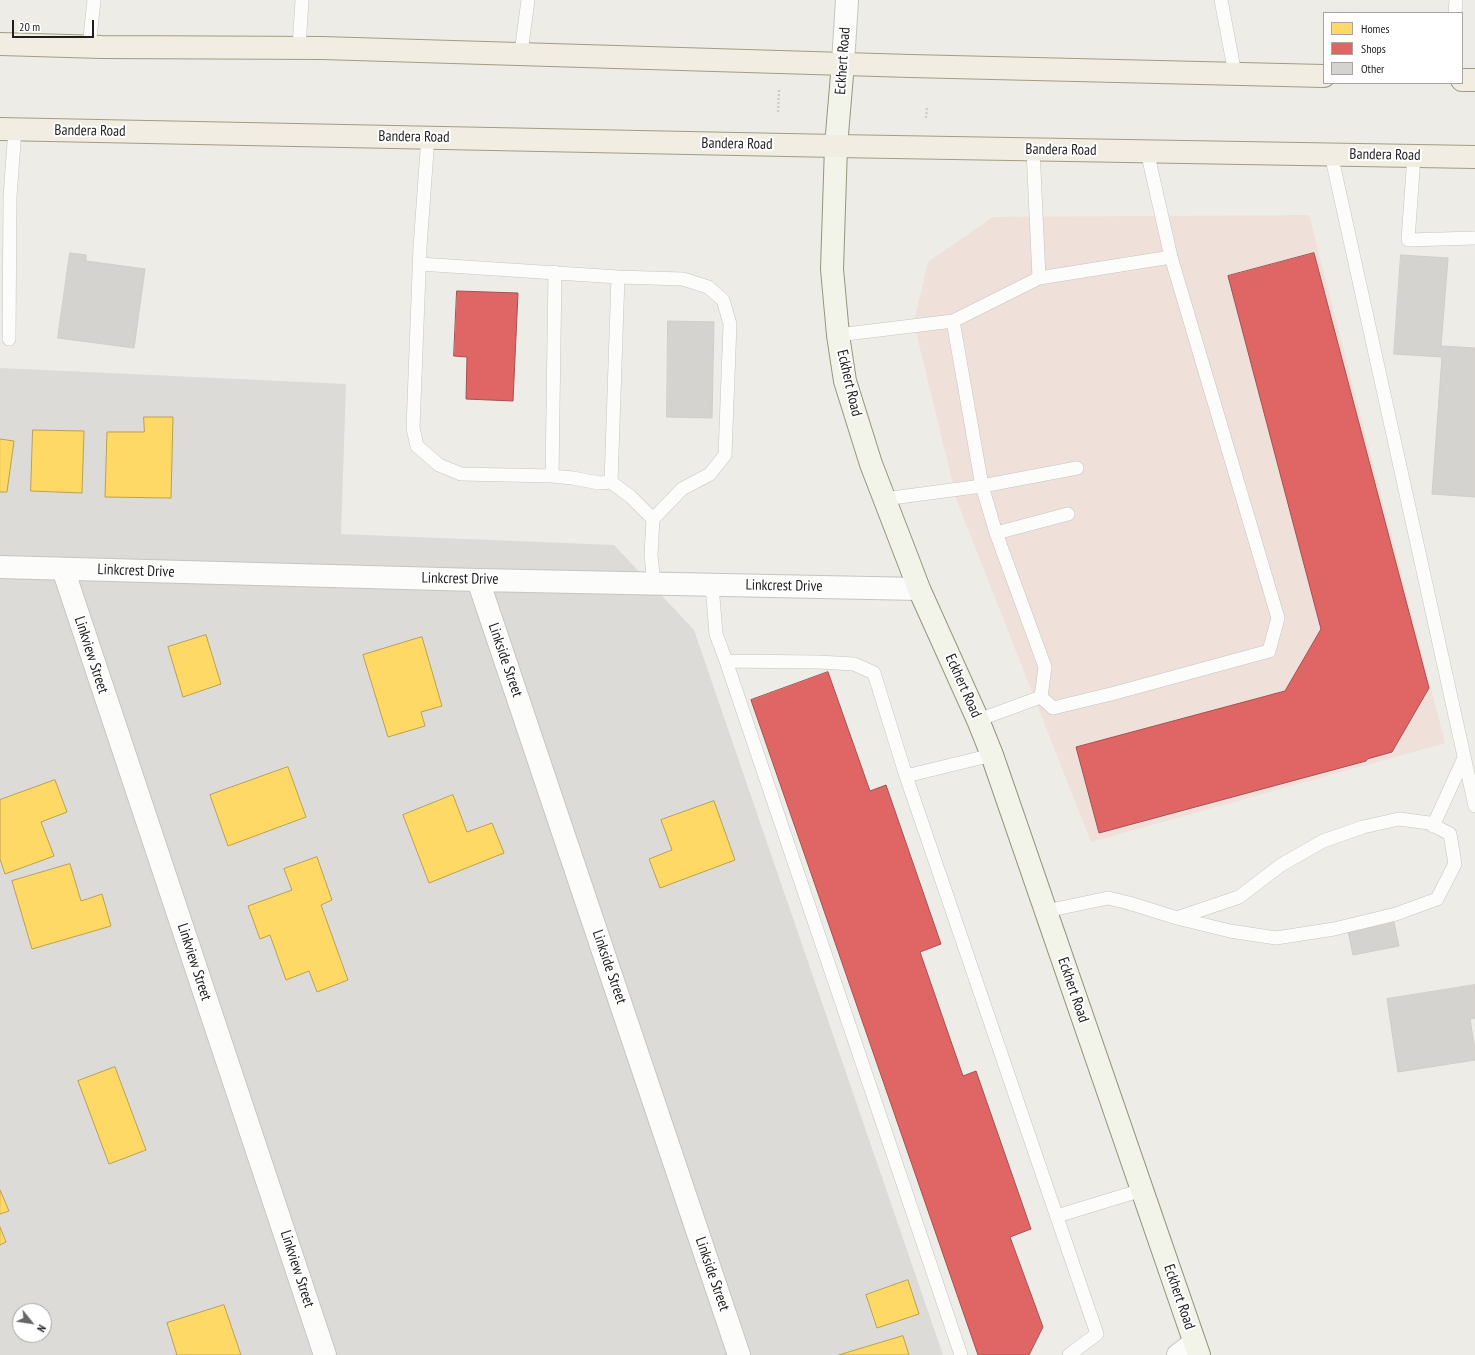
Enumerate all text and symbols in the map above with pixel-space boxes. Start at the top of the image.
scale bar [14,12,96,38]
legend [1323,12,1463,84]
text: 20 m [19,19,40,34]
text: Homes [1361,21,1389,36]
street label: Eckhert Road [832,27,854,95]
text: Shops [1361,41,1386,56]
text: Other [1361,61,1384,76]
street label: Bandera Road [54,121,126,141]
street label: Bandera Road [378,127,450,147]
street label: Bandera Road [701,134,773,154]
street label: Bandera Road [1025,140,1097,160]
street label: Bandera Road [1349,145,1421,165]
street label: Eckhert Road [833,348,865,418]
street label: Linkcrest Drive [97,561,175,581]
street label: Linkcrest Drive [421,569,499,589]
street label: Linkcrest Drive [745,576,823,596]
street label: Linkview Street [70,614,112,696]
street label: Linkside Street [484,621,526,699]
street label: Eckhert Road [941,651,985,721]
street label: Linkview Street [173,921,215,1003]
street label: Linkside Street [588,928,630,1006]
street label: Eckhert Road [1053,955,1093,1025]
street label: Linkview Street [276,1228,318,1310]
street label: Linkside Street [691,1235,733,1313]
street label: Eckhert Road [1159,1262,1199,1332]
north arrow [12,1303,52,1343]
text: N [34,1322,49,1335]

